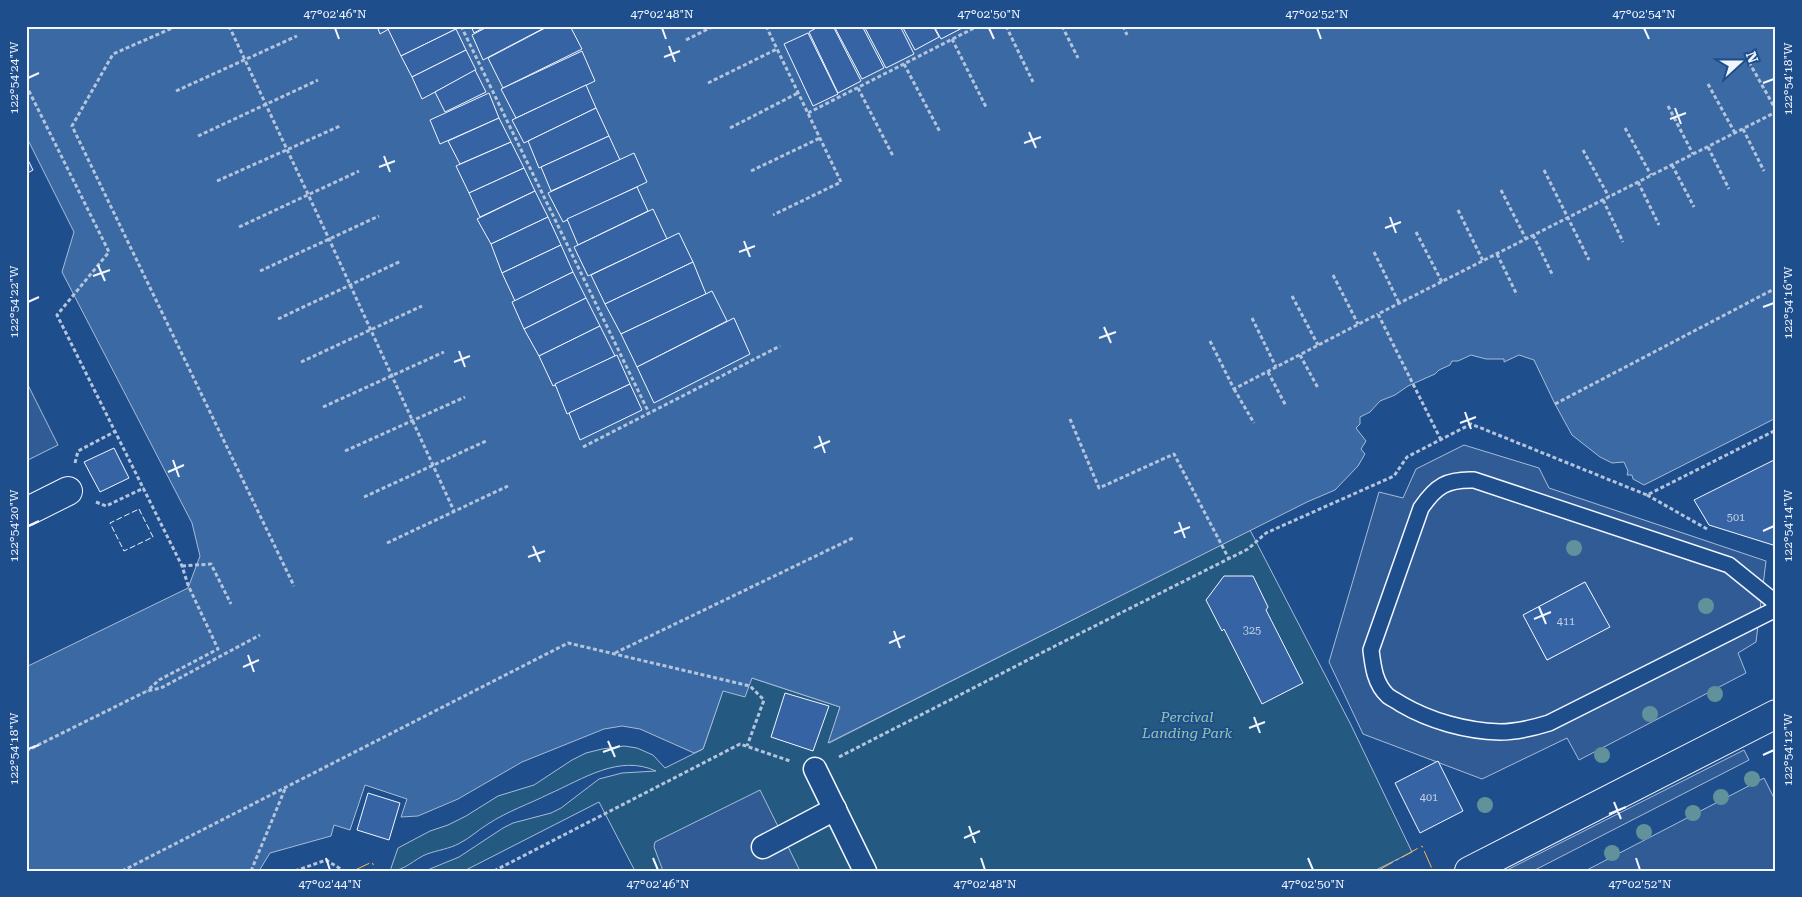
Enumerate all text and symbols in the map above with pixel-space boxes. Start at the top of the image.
text: 47°02'46"N [303,7,367,21]
text: 47°02'48"N [630,7,694,21]
text: 47°02'50"N [957,7,1021,21]
text: 47°02'52"N [1285,7,1349,21]
text: 47°02'54"N [1612,7,1676,21]
north arrow [1714,38,1764,88]
text: 122°54'24"W [7,41,21,114]
text: 122°54'18"W [1781,42,1795,115]
text: N [1743,49,1762,65]
text: 122°54'22"W [7,265,21,338]
text: 122°54'16"W [1781,266,1795,339]
text: 122°54'20"W [7,489,21,562]
text: 122°54'14"W [1781,489,1795,562]
house number: 501 [1727,511,1745,524]
house number: 411 [1557,615,1575,628]
house number: 325 [1243,624,1261,637]
park label: Percival Landing Park [1141,709,1232,741]
text: 122°54'18"W [7,712,21,785]
text: 122°54'12"W [1781,713,1795,786]
house number: 401 [1420,791,1438,804]
text: 47°02'44"N [298,877,362,891]
text: 47°02'46"N [626,877,690,891]
text: 47°02'48"N [953,877,1017,891]
text: 47°02'50"N [1281,877,1345,891]
text: 47°02'52"N [1608,877,1672,891]

